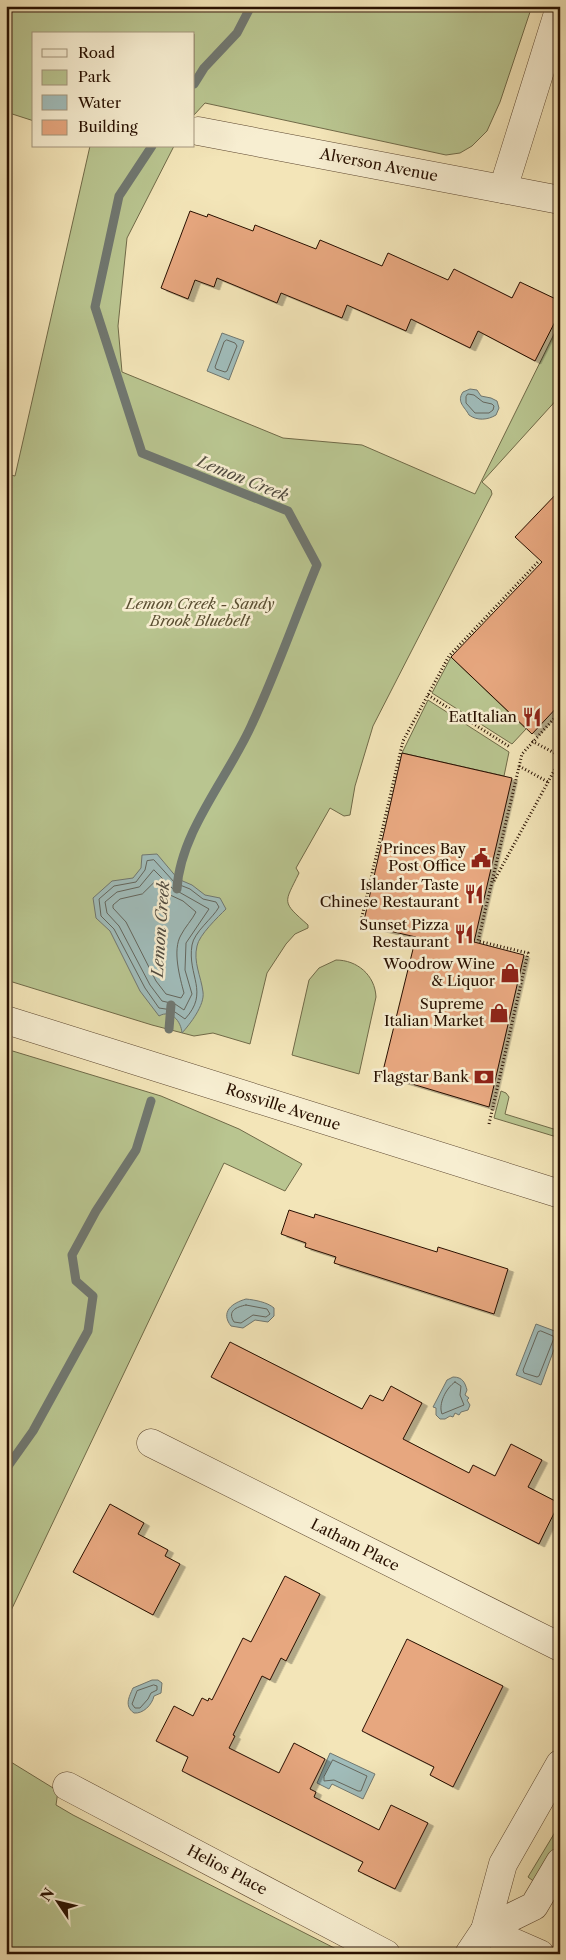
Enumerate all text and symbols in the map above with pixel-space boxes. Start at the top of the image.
legend [32,32,195,148]
text: Road [78,43,115,62]
text: Park [78,67,112,86]
text: Water [77,93,122,112]
text: Building [78,117,138,136]
street label: Alverson Avenue [318,144,440,185]
water label: Lemon Creek [193,450,292,506]
park label: Lemon Creek - Sandy Brook Bluebelt [125,594,275,630]
restaurant icon: EatItalian [521,706,543,728]
place label: EatItalian [449,707,518,726]
place label: Princes Bay Post Office [383,839,467,875]
public building icon: Princes Bay Post Office [470,847,492,869]
place label: Islander Taste Chinese Restaurant [320,875,460,911]
water label: Lemon Creek [147,880,173,980]
restaurant icon: Islander Taste Chinese Restaurant [463,883,485,905]
place label: Sunset Pizza Restaurant [359,915,450,951]
restaurant icon: Sunset Pizza Restaurant [453,923,475,945]
place label: Woodrow Wine & Liquor [382,954,496,990]
shop icon: Woodrow Wine & Liquor [499,962,521,984]
place label: Supreme Italian Market [384,994,485,1030]
shop icon: Supreme Italian Market [488,1002,510,1024]
bank icon: Flagstar Bank [473,1066,495,1088]
place label: Flagstar Bank [373,1067,470,1086]
street label: Rossville Avenue [223,1079,343,1134]
street label: Latham Place [308,1514,403,1575]
street label: Helios Place [184,1840,271,1899]
north arrow [32,1878,82,1928]
text: N [36,1884,58,1905]

